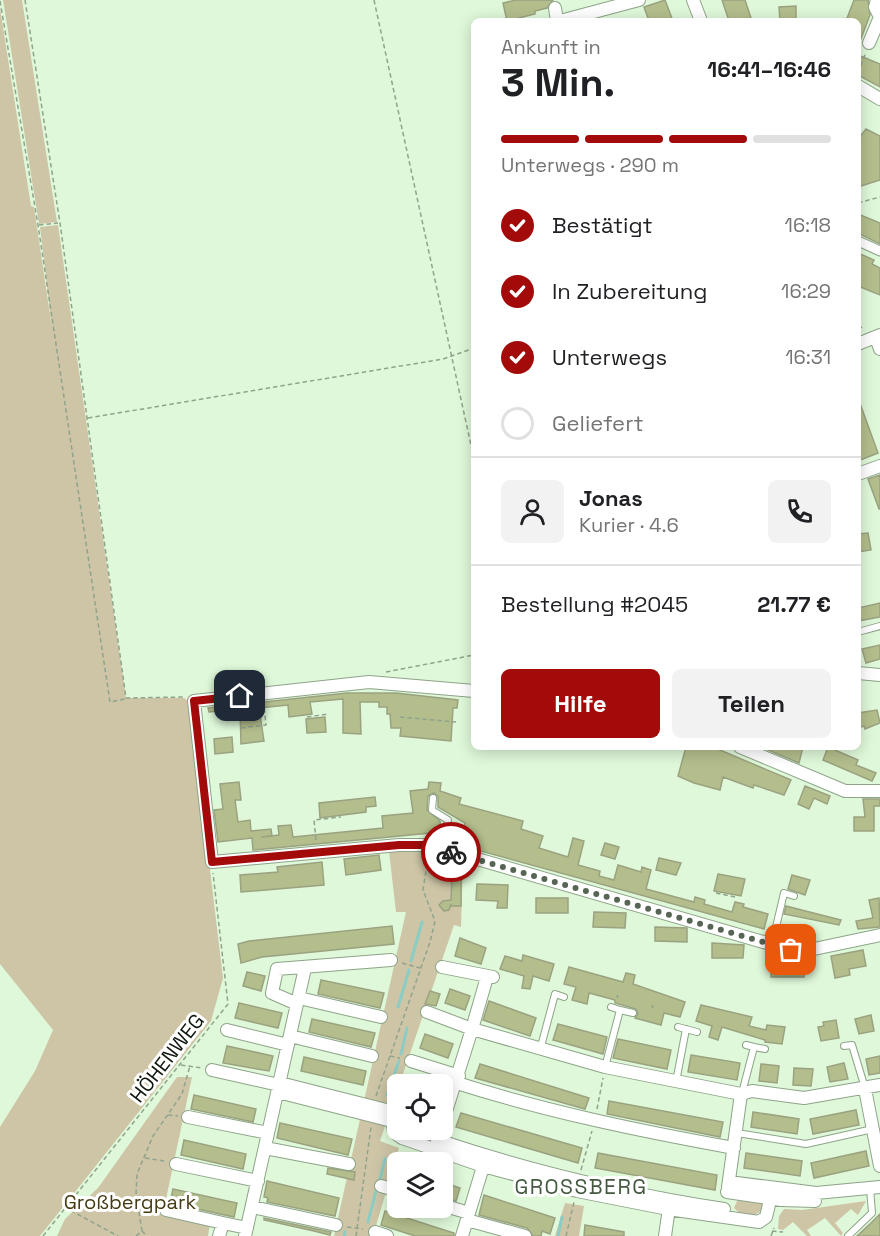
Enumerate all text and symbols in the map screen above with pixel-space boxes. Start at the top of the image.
text: Ankunft in [501,34,601,60]
text: 16:41–16:46 [707,55,831,83]
text: 3 Min. [501,58,615,107]
text: Unterwegs · 290 m [501,152,679,178]
icon: check [501,209,534,242]
text: Bestätigt [552,211,653,239]
text: 16:18 [785,212,831,238]
icon: check [501,275,534,308]
text: In Zubereitung [552,277,707,305]
text: 16:29 [781,278,831,304]
icon: check [501,341,534,374]
text: Unterwegs [552,343,667,371]
text: 16:31 [785,344,831,370]
text: Geliefert [552,409,644,437]
button: person [501,480,564,543]
button: phone [768,480,831,543]
text: Jonas [579,484,643,512]
text: Kurier · 4.6 [579,512,679,538]
text: Bestellung #2045 [501,590,688,618]
text: 21.77 € [757,590,831,618]
button: Hilfe [501,669,660,738]
button: Teilen [672,669,831,738]
pin [214,670,265,721]
icon: home [223,679,256,712]
courier [421,822,481,882]
icon: bike [435,836,468,869]
pin [765,924,816,975]
icon: bag [774,933,807,966]
street label: HÖHENWEG [124,1008,210,1108]
map controls [387,1074,453,1218]
button: locate [387,1074,453,1140]
button: layers [387,1152,453,1218]
district label: GROSSBERG [514,1173,648,1200]
park label: Großbergpark [64,1189,197,1215]

